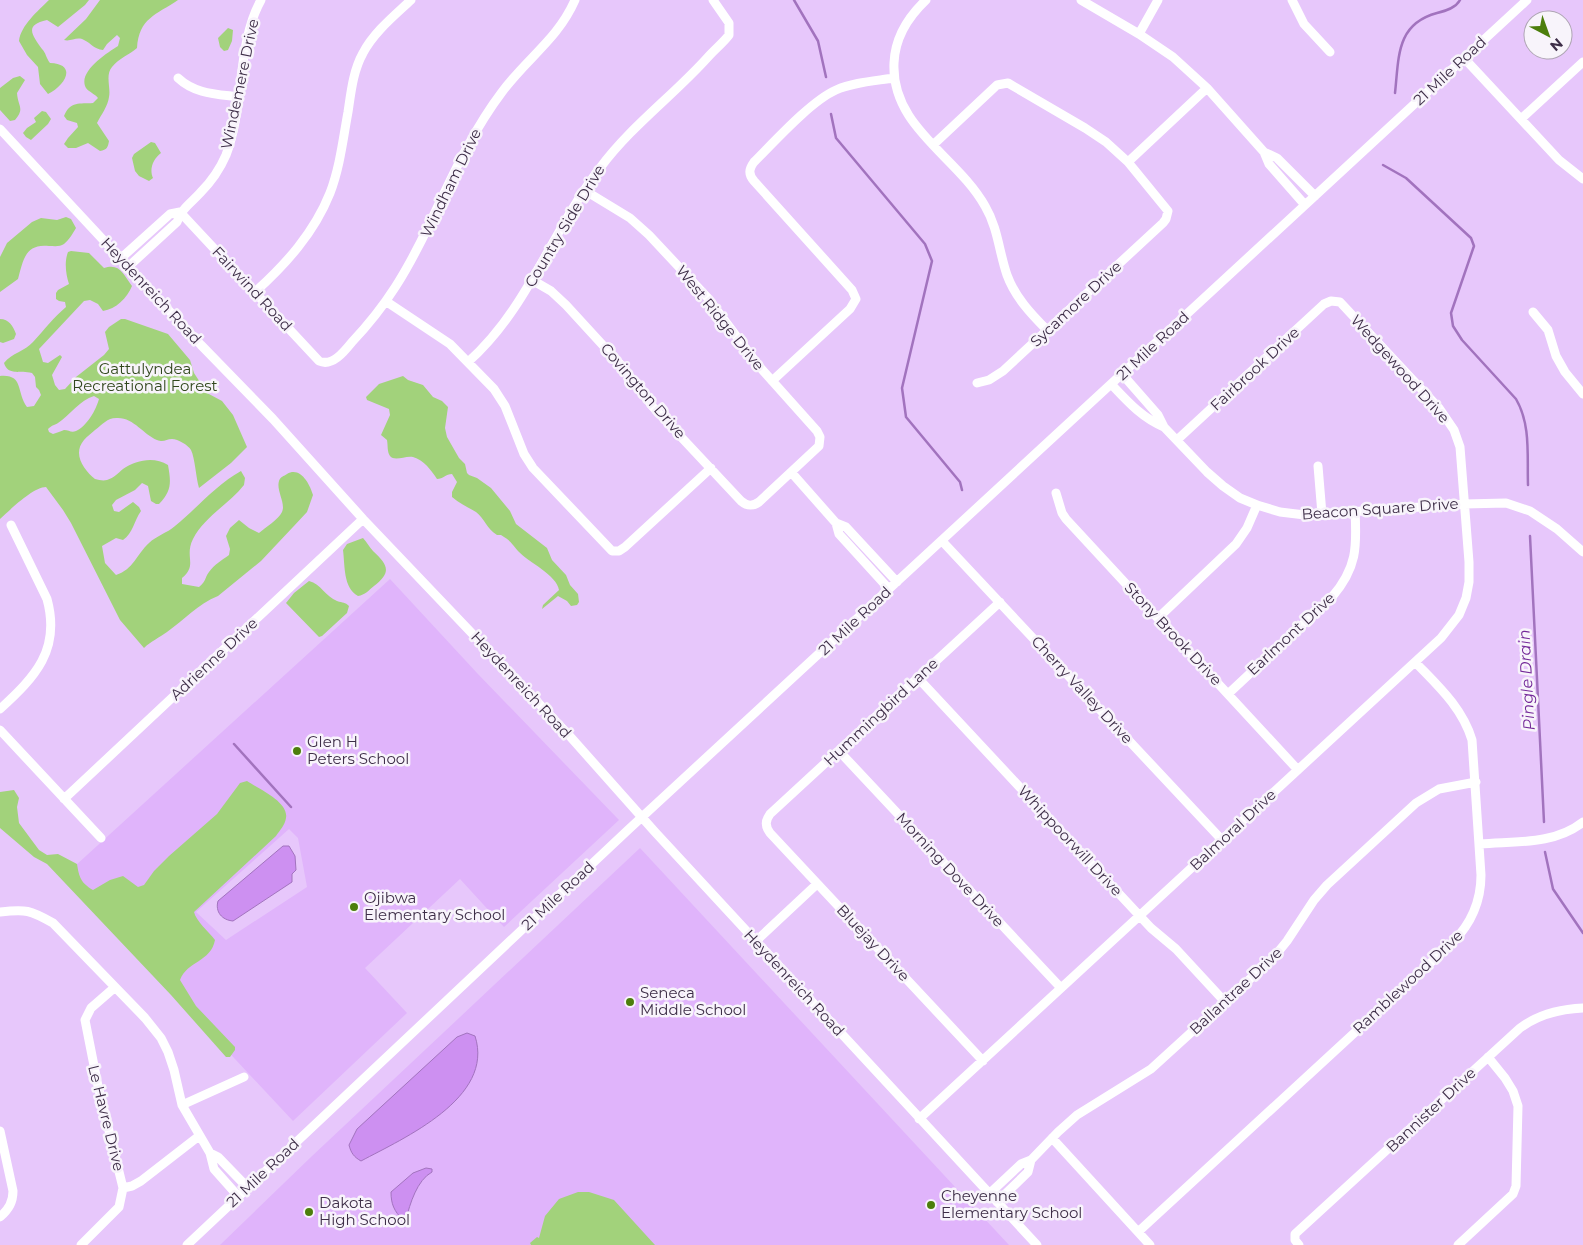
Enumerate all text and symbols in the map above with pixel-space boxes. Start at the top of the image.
north arrow [1523,10,1573,60]
street label: Windemere Drive [216,17,263,151]
street label: 21 Mile Road [1409,32,1490,109]
text: N [1546,34,1567,55]
street label: Windham Drive [416,125,485,240]
street label: Country Side Drive [520,161,609,291]
street label: Heydenreich Road [97,233,206,348]
street label: Fairwind Road [208,242,296,335]
street label: Sycamore Drive [1026,256,1125,351]
street label: West Ridge Drive [672,261,769,374]
street label: 21 Mile Road [1112,307,1193,384]
street label: Wedgewood Drive [1347,311,1454,427]
street label: Fairbrook Drive [1206,322,1303,415]
street label: Covington Drive [597,339,690,442]
park label: Gattulyndea Recreational Forest [72,359,218,395]
street label: Beacon Square Drive [1301,494,1459,523]
street label: Stony Brook Drive [1121,578,1226,689]
street label: 21 Mile Road [814,582,895,659]
street label: Earlmont Drive [1243,588,1339,679]
street label: Adrienne Drive [166,613,261,704]
street label: Heydenreich Road [467,627,576,742]
water label: Pingle Drain [1514,629,1539,731]
street label: Cherry Valley Drive [1027,632,1137,748]
street label: Hummingbird Lane [819,654,942,770]
place label: Glen H Peters School [307,732,409,768]
marker: Glen H Peters School [291,745,303,757]
street label: Whippoorwill Drive [1014,781,1127,900]
street label: Balmoral Drive [1186,785,1280,874]
street label: Morning Dove Drive [892,808,1008,931]
street label: 21 Mile Road [517,857,598,934]
place label: Ojibwa Elementary School [364,888,505,924]
street label: Bluejay Drive [833,900,914,985]
marker: Ojibwa Elementary School [348,901,360,913]
street label: Heydenreich Road [740,925,849,1040]
street label: Ramblewood Drive [1349,926,1467,1038]
street label: Ballantrae Drive [1185,943,1286,1038]
place label: Seneca Middle School [640,983,746,1019]
marker: Seneca Middle School [624,996,636,1008]
street label: Le Havre Drive [84,1063,129,1173]
street label: Bannister Drive [1382,1063,1480,1156]
street label: 21 Mile Road [222,1134,303,1211]
place label: Cheyenne Elementary School [941,1186,1082,1222]
place label: Dakota High School [319,1193,410,1229]
marker: Cheyenne Elementary School [925,1199,937,1211]
marker: Dakota High School [303,1206,315,1218]

